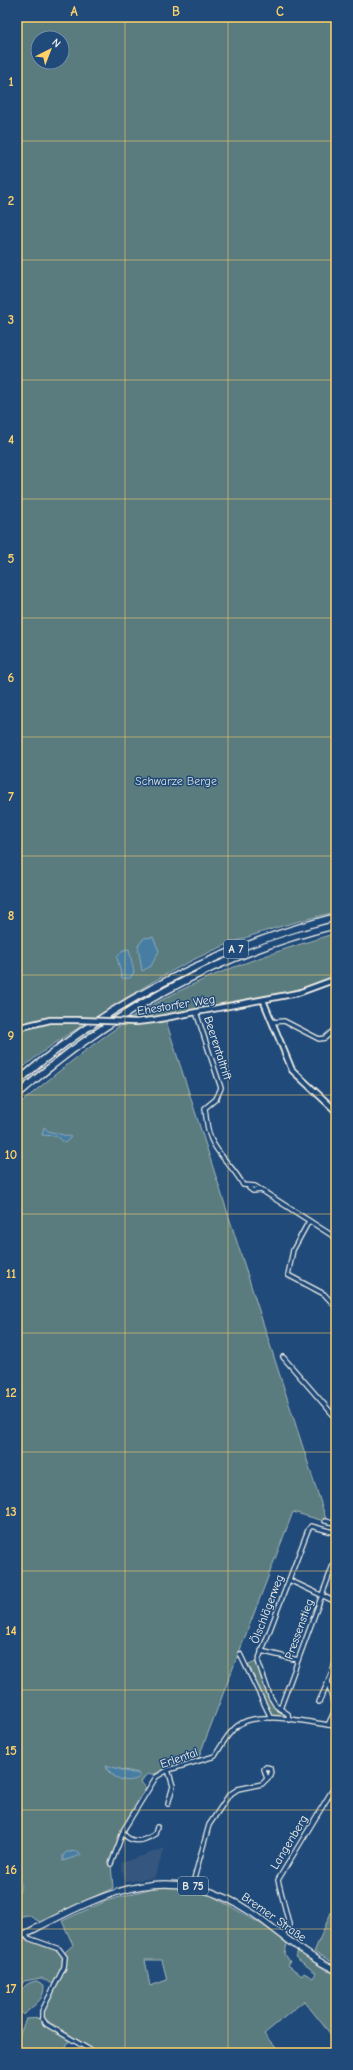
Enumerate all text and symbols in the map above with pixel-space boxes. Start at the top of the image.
text: A [70,4,78,19]
text: B [172,4,180,19]
text: C [276,4,284,19]
north arrow [30,30,70,70]
text: N [49,36,63,50]
text: 1 [8,74,14,89]
text: 2 [8,193,14,208]
text: 3 [8,312,14,327]
text: 4 [8,432,14,447]
text: 5 [8,551,15,566]
text: 6 [8,670,15,685]
park label: Schwarze Berge [135,774,217,788]
text: 7 [8,789,14,804]
text: 8 [8,908,14,923]
road number: A 7 [224,940,248,958]
street label: Ehestorfer Weg [136,992,216,1018]
street label: Beerentaltrift [201,1014,235,1082]
text: 9 [8,1028,15,1043]
text: 10 [5,1147,17,1162]
text: 11 [6,1266,16,1281]
text: 12 [5,1385,17,1400]
text: 13 [5,1504,17,1519]
street label: Ölschlägerweg [247,1573,287,1645]
street label: Pressenstieg [282,1597,316,1661]
text: 14 [5,1623,17,1638]
text: 15 [5,1743,17,1758]
street label: Erlental [158,1745,200,1771]
street label: Langenberg [267,1812,311,1872]
text: 16 [5,1862,17,1877]
road number: B 75 [178,1877,208,1895]
street label: Bremer Straße [239,1890,309,1944]
text: 17 [6,1981,17,1996]

